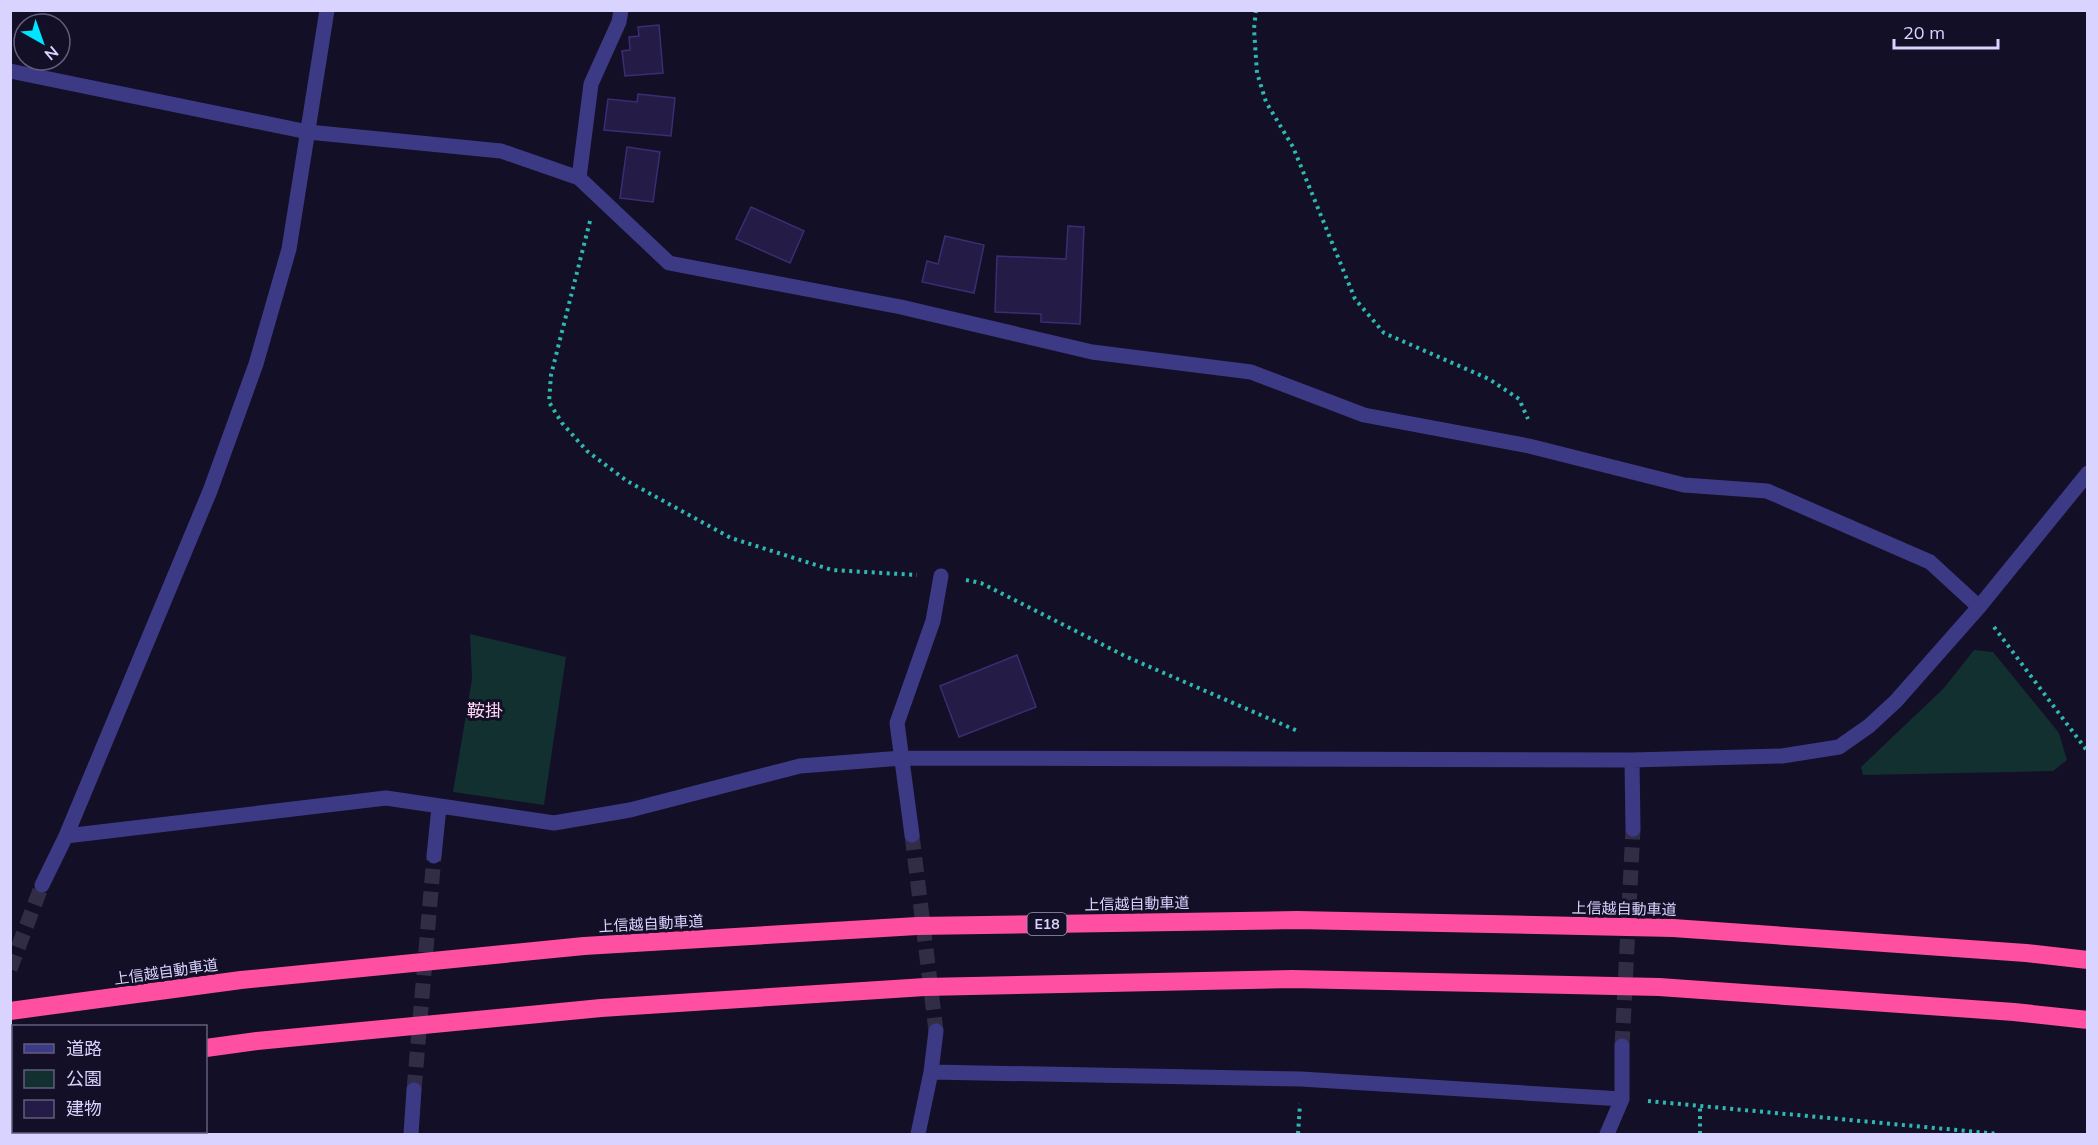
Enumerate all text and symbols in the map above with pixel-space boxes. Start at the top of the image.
north arrow [12,12,72,72]
scale bar [1894,12,1998,50]
text: 20 m [1903,21,1945,44]
text: N [41,42,63,65]
district label: 鞍掛 [467,699,503,722]
street label: 上信越自動車道 [1084,893,1190,914]
street label: 上信越自動車道 [1571,898,1677,919]
street label: 上信越自動車道 [598,911,704,936]
road number: E18 [1028,913,1066,935]
street label: 上信越自動車道 [113,955,219,988]
legend [12,1025,207,1133]
text: 道路 [66,1037,102,1060]
text: 公園 [66,1067,102,1090]
text: 建物 [66,1097,102,1120]

